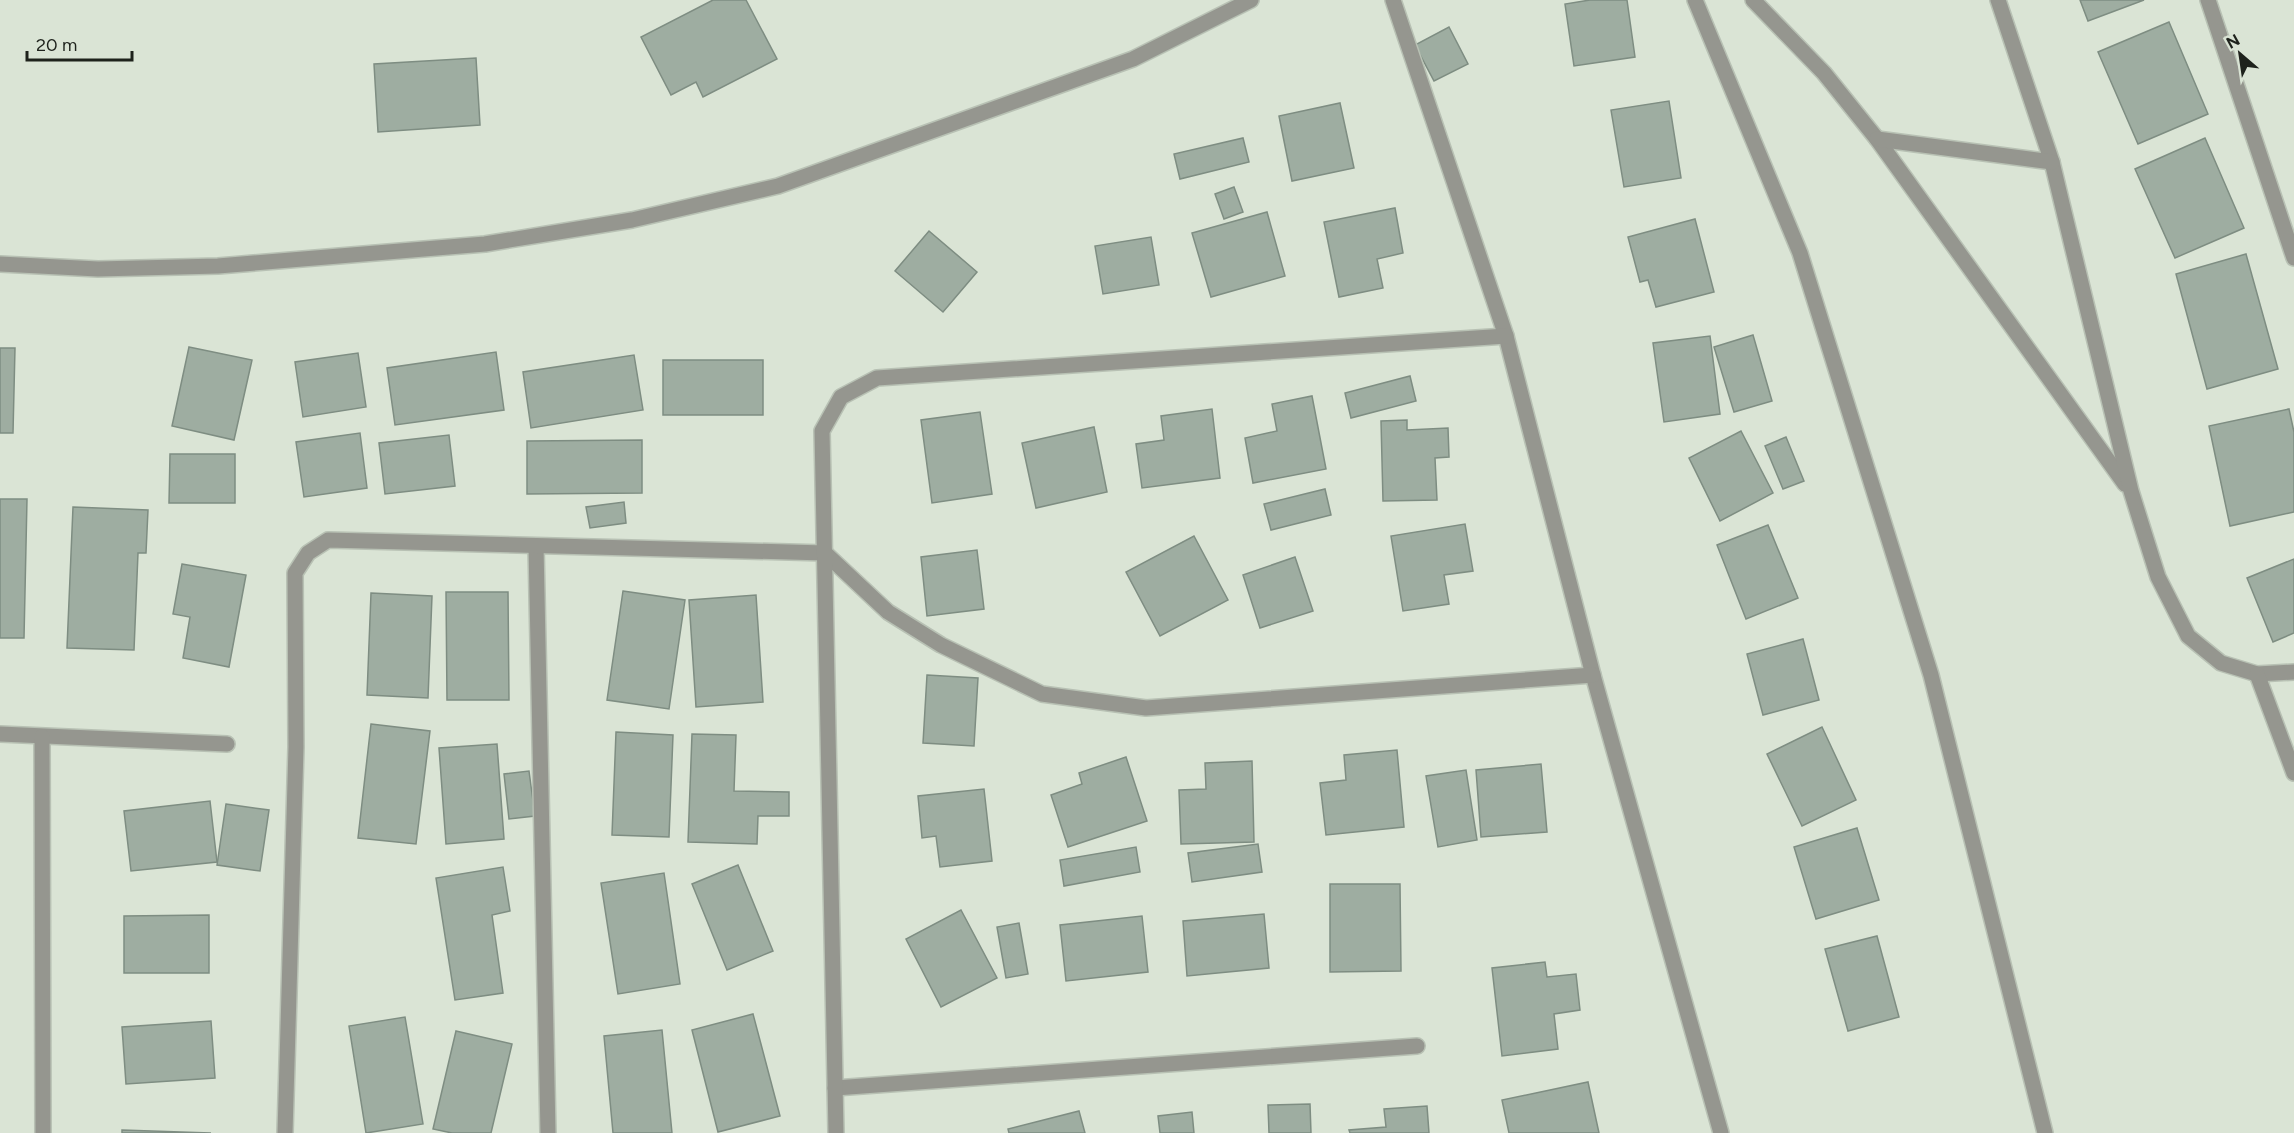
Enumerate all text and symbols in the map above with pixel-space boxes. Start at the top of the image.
scale bar [27,24,132,62]
north arrow [2210,24,2270,84]
text: N [2223,30,2243,53]
text: 20 m [36,34,77,56]

